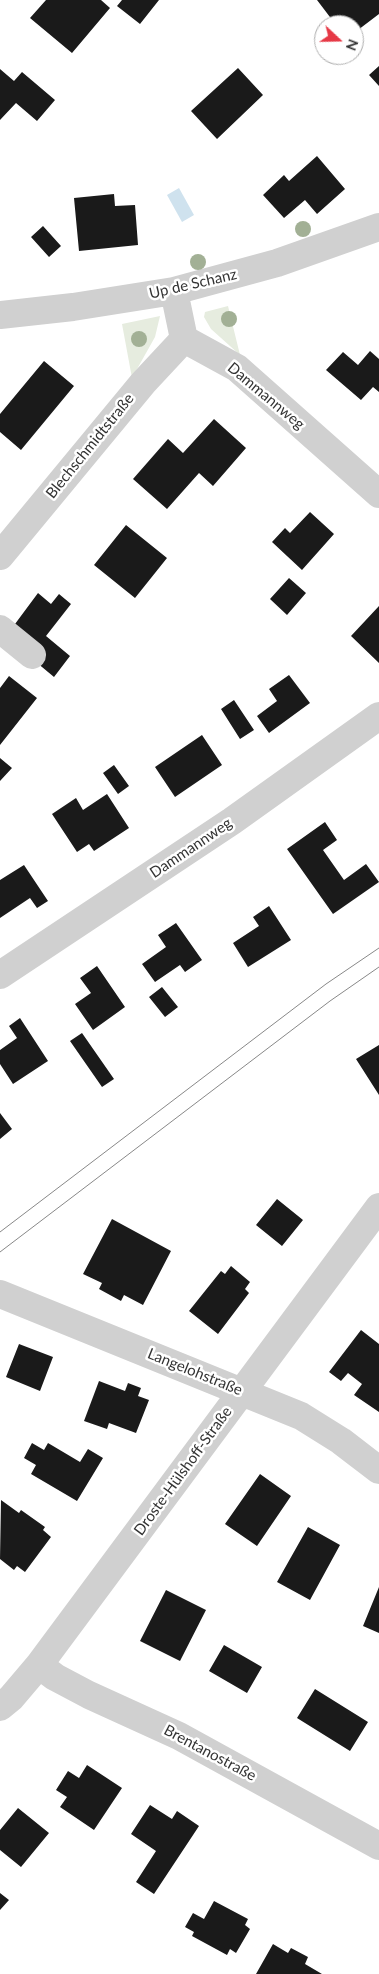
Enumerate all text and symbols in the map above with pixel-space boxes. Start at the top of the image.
north arrow [314,15,364,65]
text: N [343,37,362,53]
street label: Up de Schanz [147,265,239,303]
street label: Dammannweg [224,359,308,433]
street label: Blechschmidtstraße [42,390,138,502]
street label: Dammannweg [147,814,235,882]
street label: Langelohstraße [145,1345,245,1399]
street label: Droste-Hülshoff-Straße [130,1403,236,1539]
street label: Brentanostraße [161,1721,259,1785]

